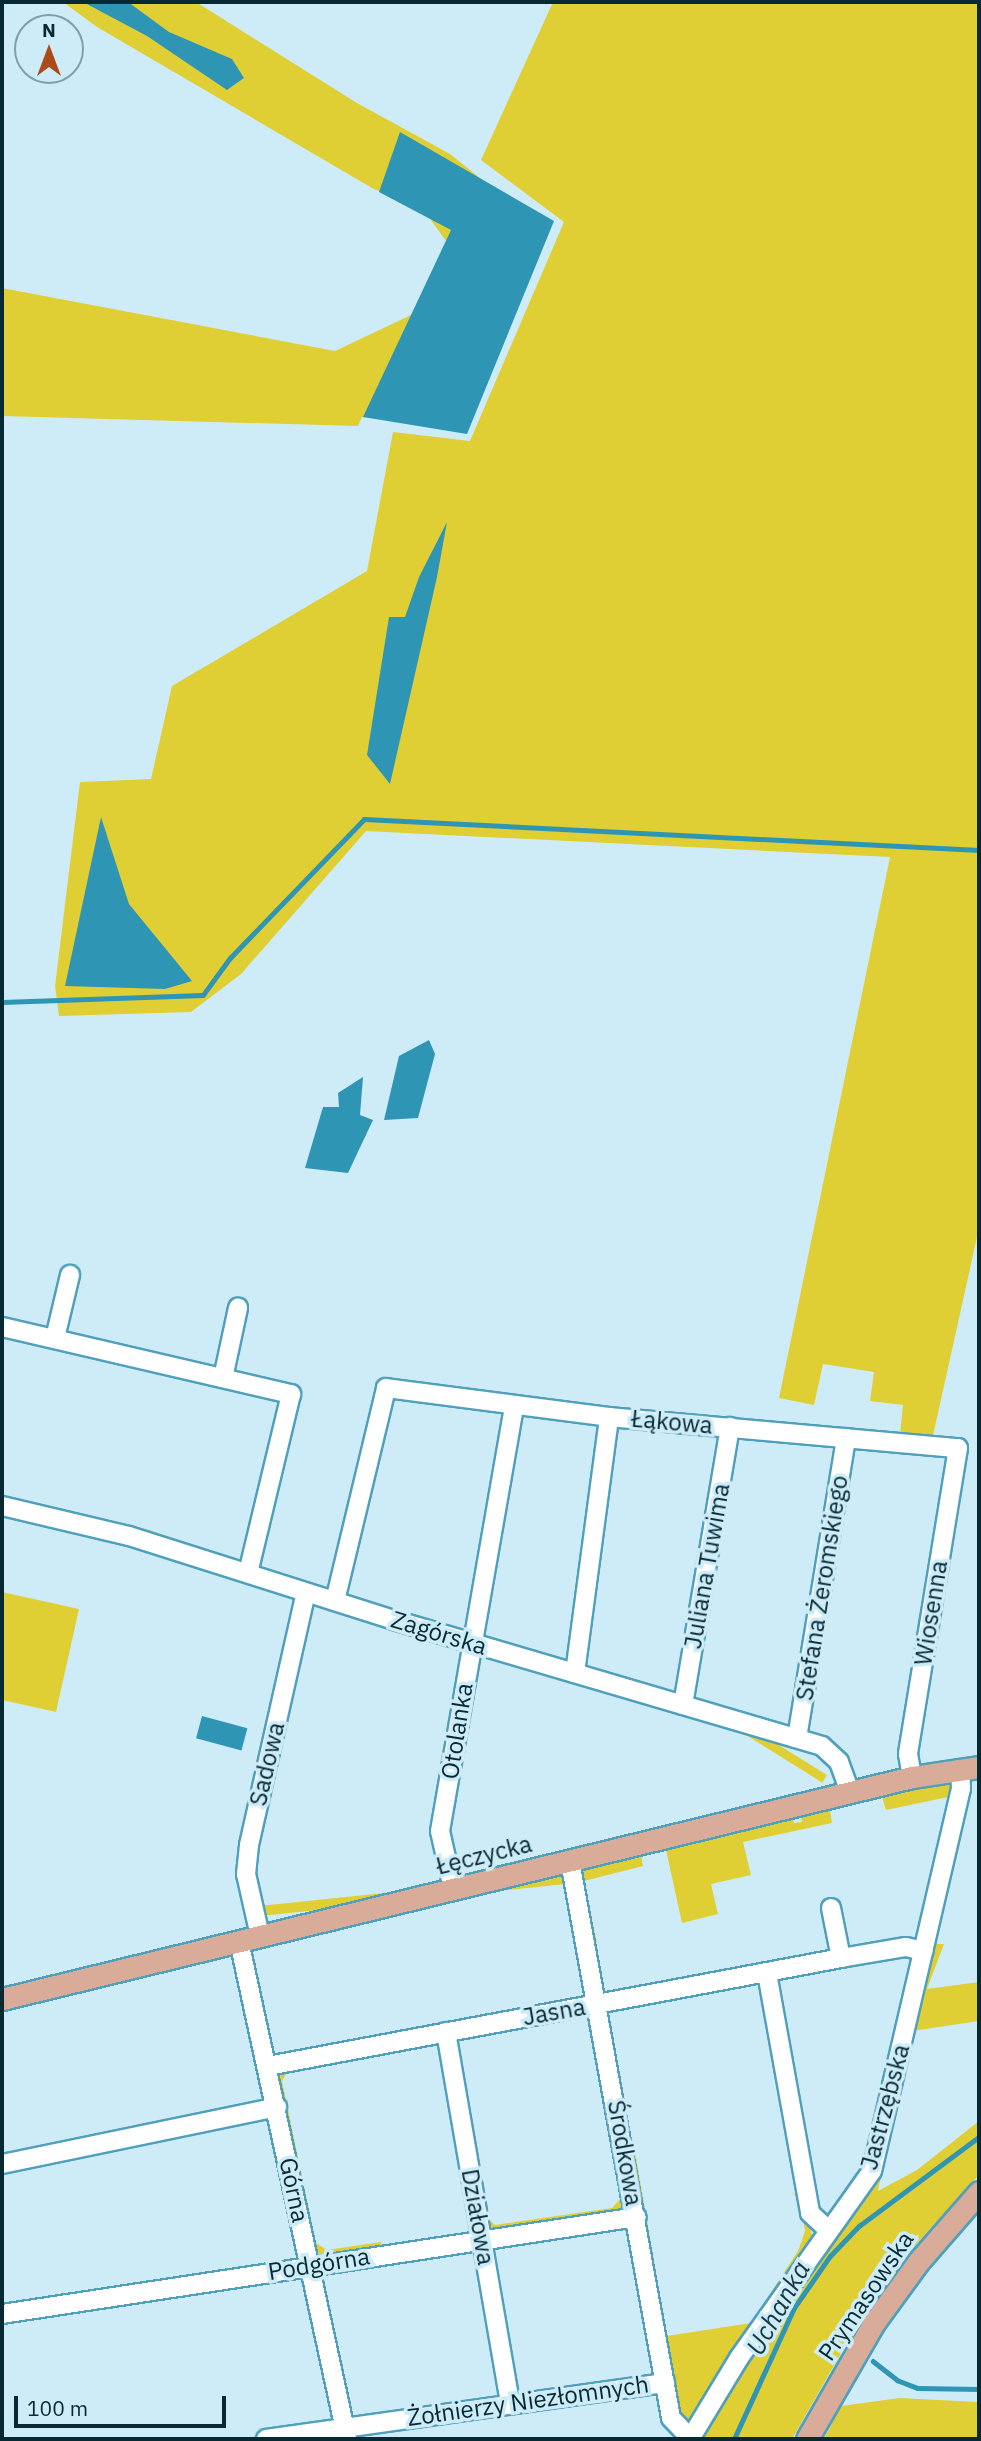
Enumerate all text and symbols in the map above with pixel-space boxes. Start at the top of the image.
north arrow [14,14,84,84]
text: N [42,18,56,42]
street label: Łąkowa [630,1404,714,1440]
street label: Stefana Żeromskiego [790,1473,854,1703]
street label: Juliana Tuwima [678,1481,736,1651]
street label: Wiosenna [909,1559,953,1667]
street label: Zagórska [388,1605,490,1661]
street label: Otolanka [435,1681,479,1781]
street label: Sadowa [243,1719,291,1809]
street label: Łęczycka [433,1829,535,1881]
street label: Jasna [520,1992,588,2032]
street label: Jastrzębska [854,2041,916,2173]
street label: Środkowa [602,2098,648,2208]
street label: Górna [273,2155,315,2225]
street label: Działowa [455,2167,501,2267]
street label: Prymasowska [812,2226,920,2366]
street label: Podgórna [266,2242,372,2286]
water label: Uchanka [740,2256,816,2360]
street label: Żołnierzy Niezłomnych [405,2370,651,2432]
scale bar [18,2382,229,2426]
text: 100 m [27,2394,88,2422]

